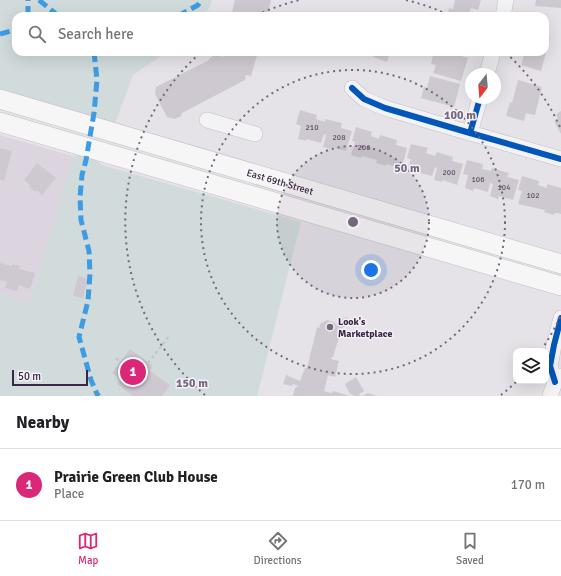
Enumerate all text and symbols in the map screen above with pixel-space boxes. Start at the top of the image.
search box [12,12,549,56]
icon: search [26,23,48,45]
text: Search here [58,25,134,43]
north arrow [465,68,501,104]
text: 100 m [444,108,476,123]
house number: 210 [306,122,318,132]
house number: 208 [333,132,345,142]
house number: 206 [358,142,370,152]
text: 50 m [394,161,420,176]
street label: East 69th Street [245,167,315,198]
house number: 200 [443,167,455,177]
house number: 106 [472,174,484,184]
house number: 104 [498,182,511,192]
house number: 102 [527,190,539,200]
centre of rings [346,215,360,229]
your location [361,260,381,280]
place label: Look's Marketplace [338,316,393,340]
marker: Look's Marketplace [325,322,335,332]
map controls [513,348,549,384]
button: layers [513,348,549,384]
pin: 1 [120,357,146,387]
scale bar [12,368,88,387]
text: 50 m [18,370,41,383]
text: 150 m [176,376,208,391]
text: Nearby [16,412,69,433]
text: Prairie Green Club House [54,468,218,486]
text: 1 [25,477,33,493]
text: 170 m [511,477,545,493]
text: Place [54,486,84,502]
tab: Map [77,530,99,567]
tab: Directions [254,530,302,567]
tab: Saved [456,530,484,567]

